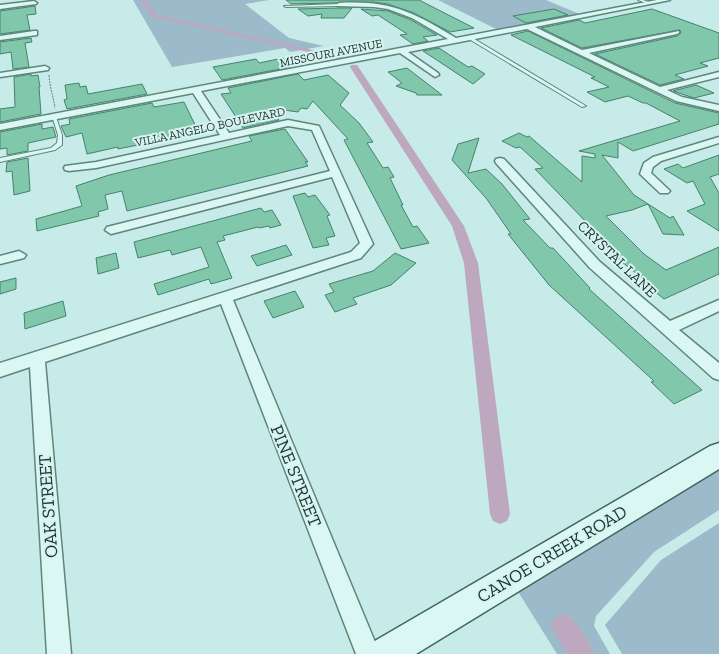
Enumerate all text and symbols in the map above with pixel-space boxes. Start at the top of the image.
street label: MISSOURI AVENUE [278,36,384,70]
street label: VILLA ANGELO BOULEVARD [133,104,286,150]
street label: CRYSTAL LANE [574,217,660,301]
street label: PINE STREET [266,422,326,530]
street label: OAK STREET [33,453,63,559]
street label: CANOE CREEK ROAD [473,500,631,608]

